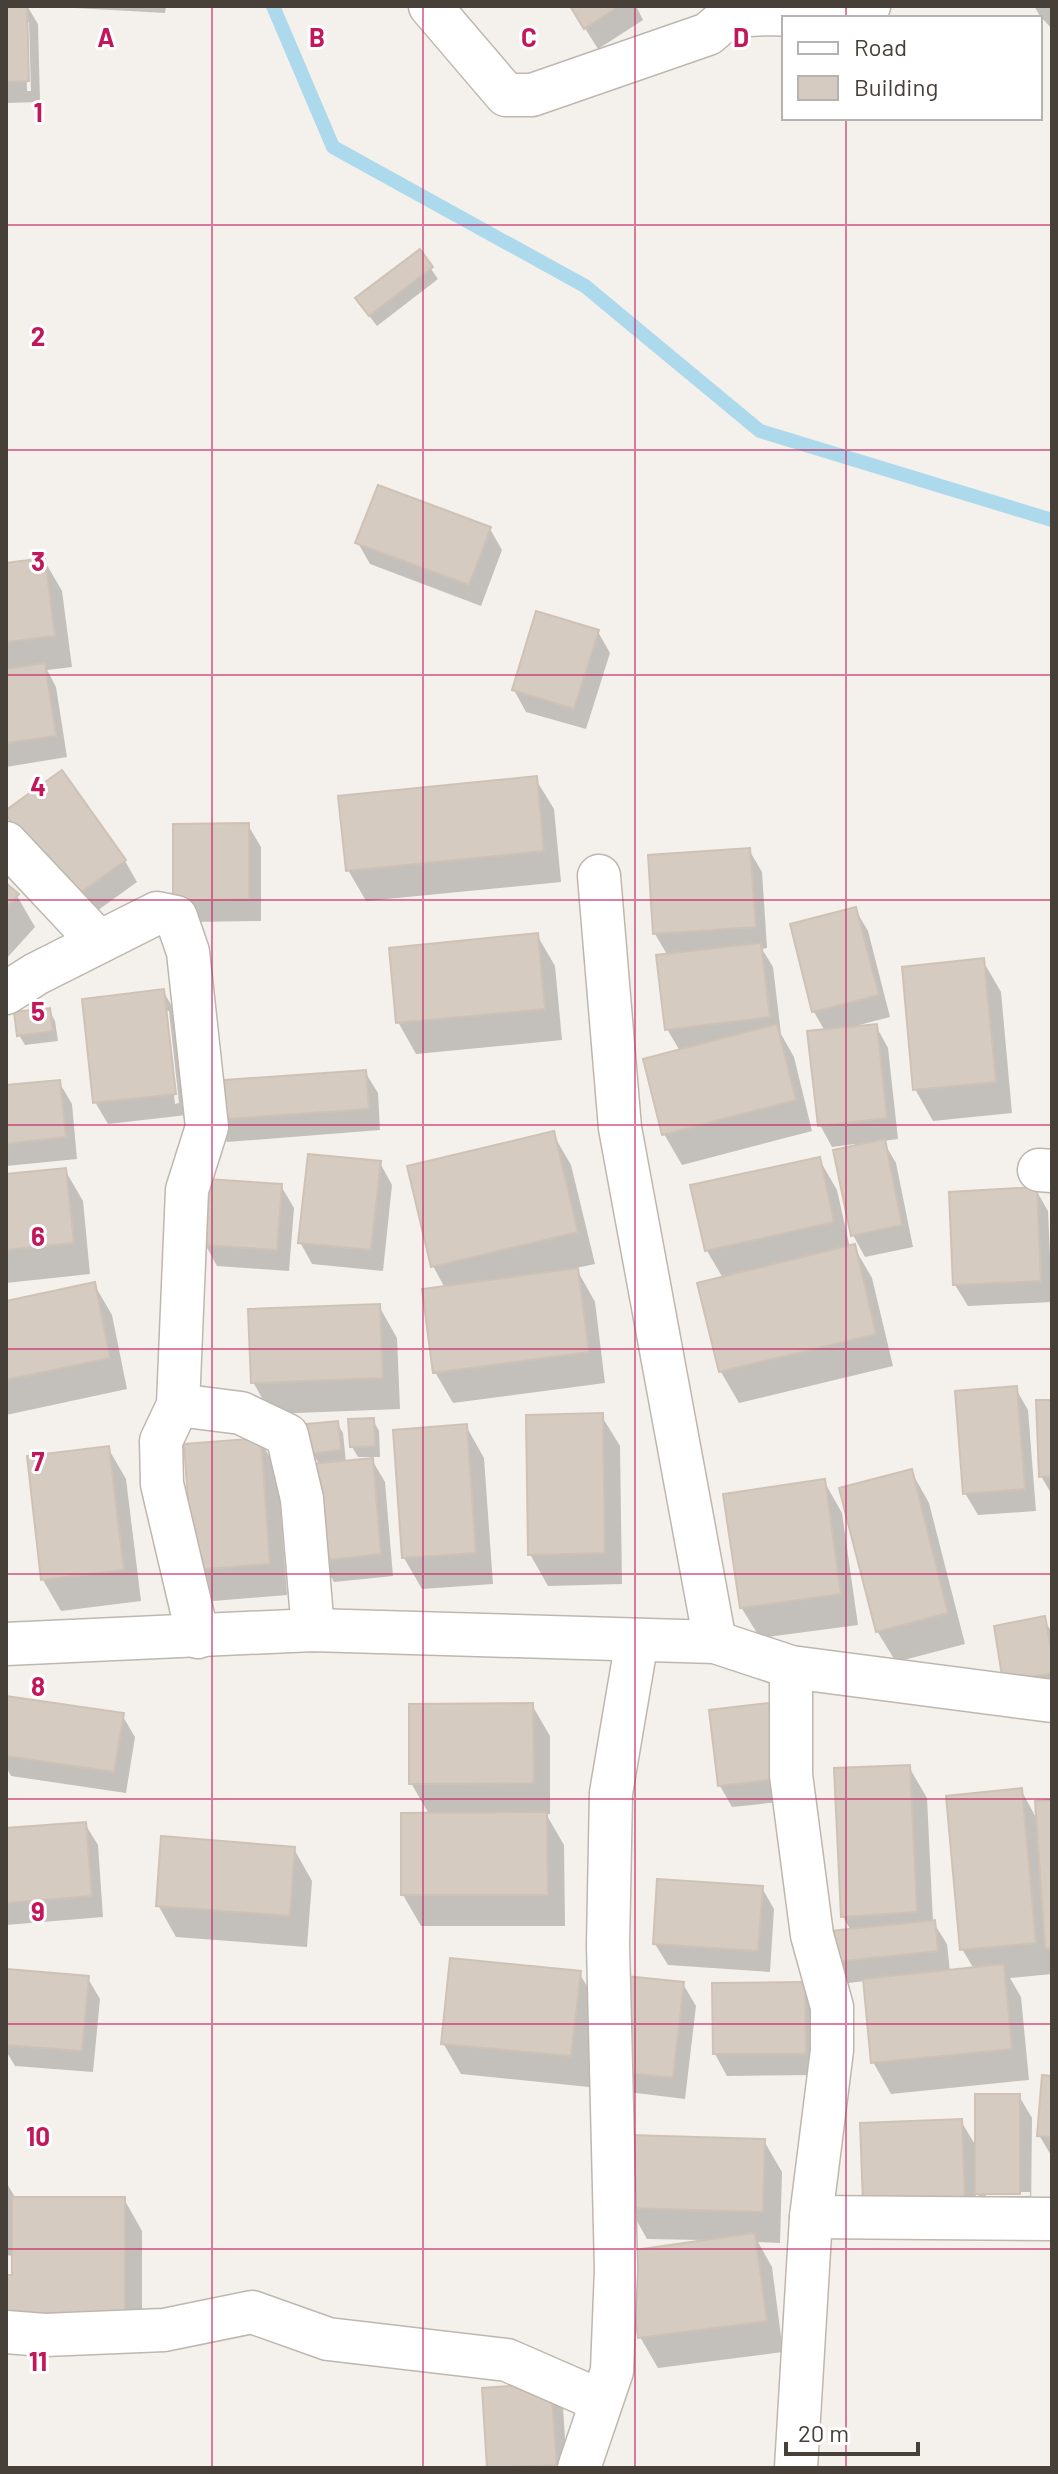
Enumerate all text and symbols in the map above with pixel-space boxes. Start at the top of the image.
legend [782,16,1042,120]
text: A [97,21,115,52]
text: B [309,21,325,52]
text: C [521,21,537,52]
text: D [733,21,749,52]
text: Road [854,32,907,61]
text: Building [854,72,938,101]
text: 1 [33,96,43,127]
text: 2 [31,320,45,351]
text: 3 [31,545,45,576]
text: 4 [30,770,46,801]
text: 5 [31,995,45,1026]
text: 6 [31,1220,45,1251]
text: 7 [32,1445,45,1476]
text: 8 [31,1670,45,1701]
text: 9 [31,1895,45,1926]
text: 10 [26,2120,50,2151]
text: 11 [29,2345,47,2376]
scale bar [786,2406,918,2456]
text: 20 m [798,2418,849,2447]

